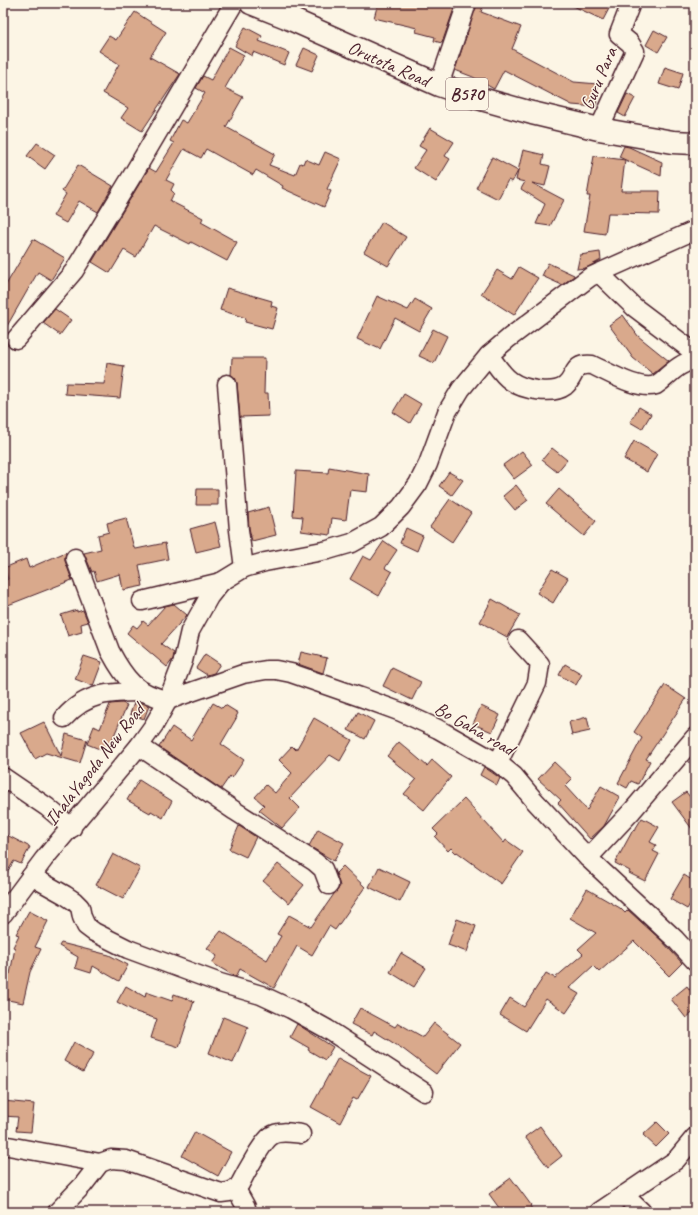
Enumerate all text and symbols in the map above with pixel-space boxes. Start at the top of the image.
street label: Orutota Road [344,35,436,94]
street label: Guru Para [575,42,623,113]
road number: B570 [446,78,488,110]
street label: Bo Gaha road [430,696,521,763]
street label: IhalaYagoda New Road [40,697,152,831]

